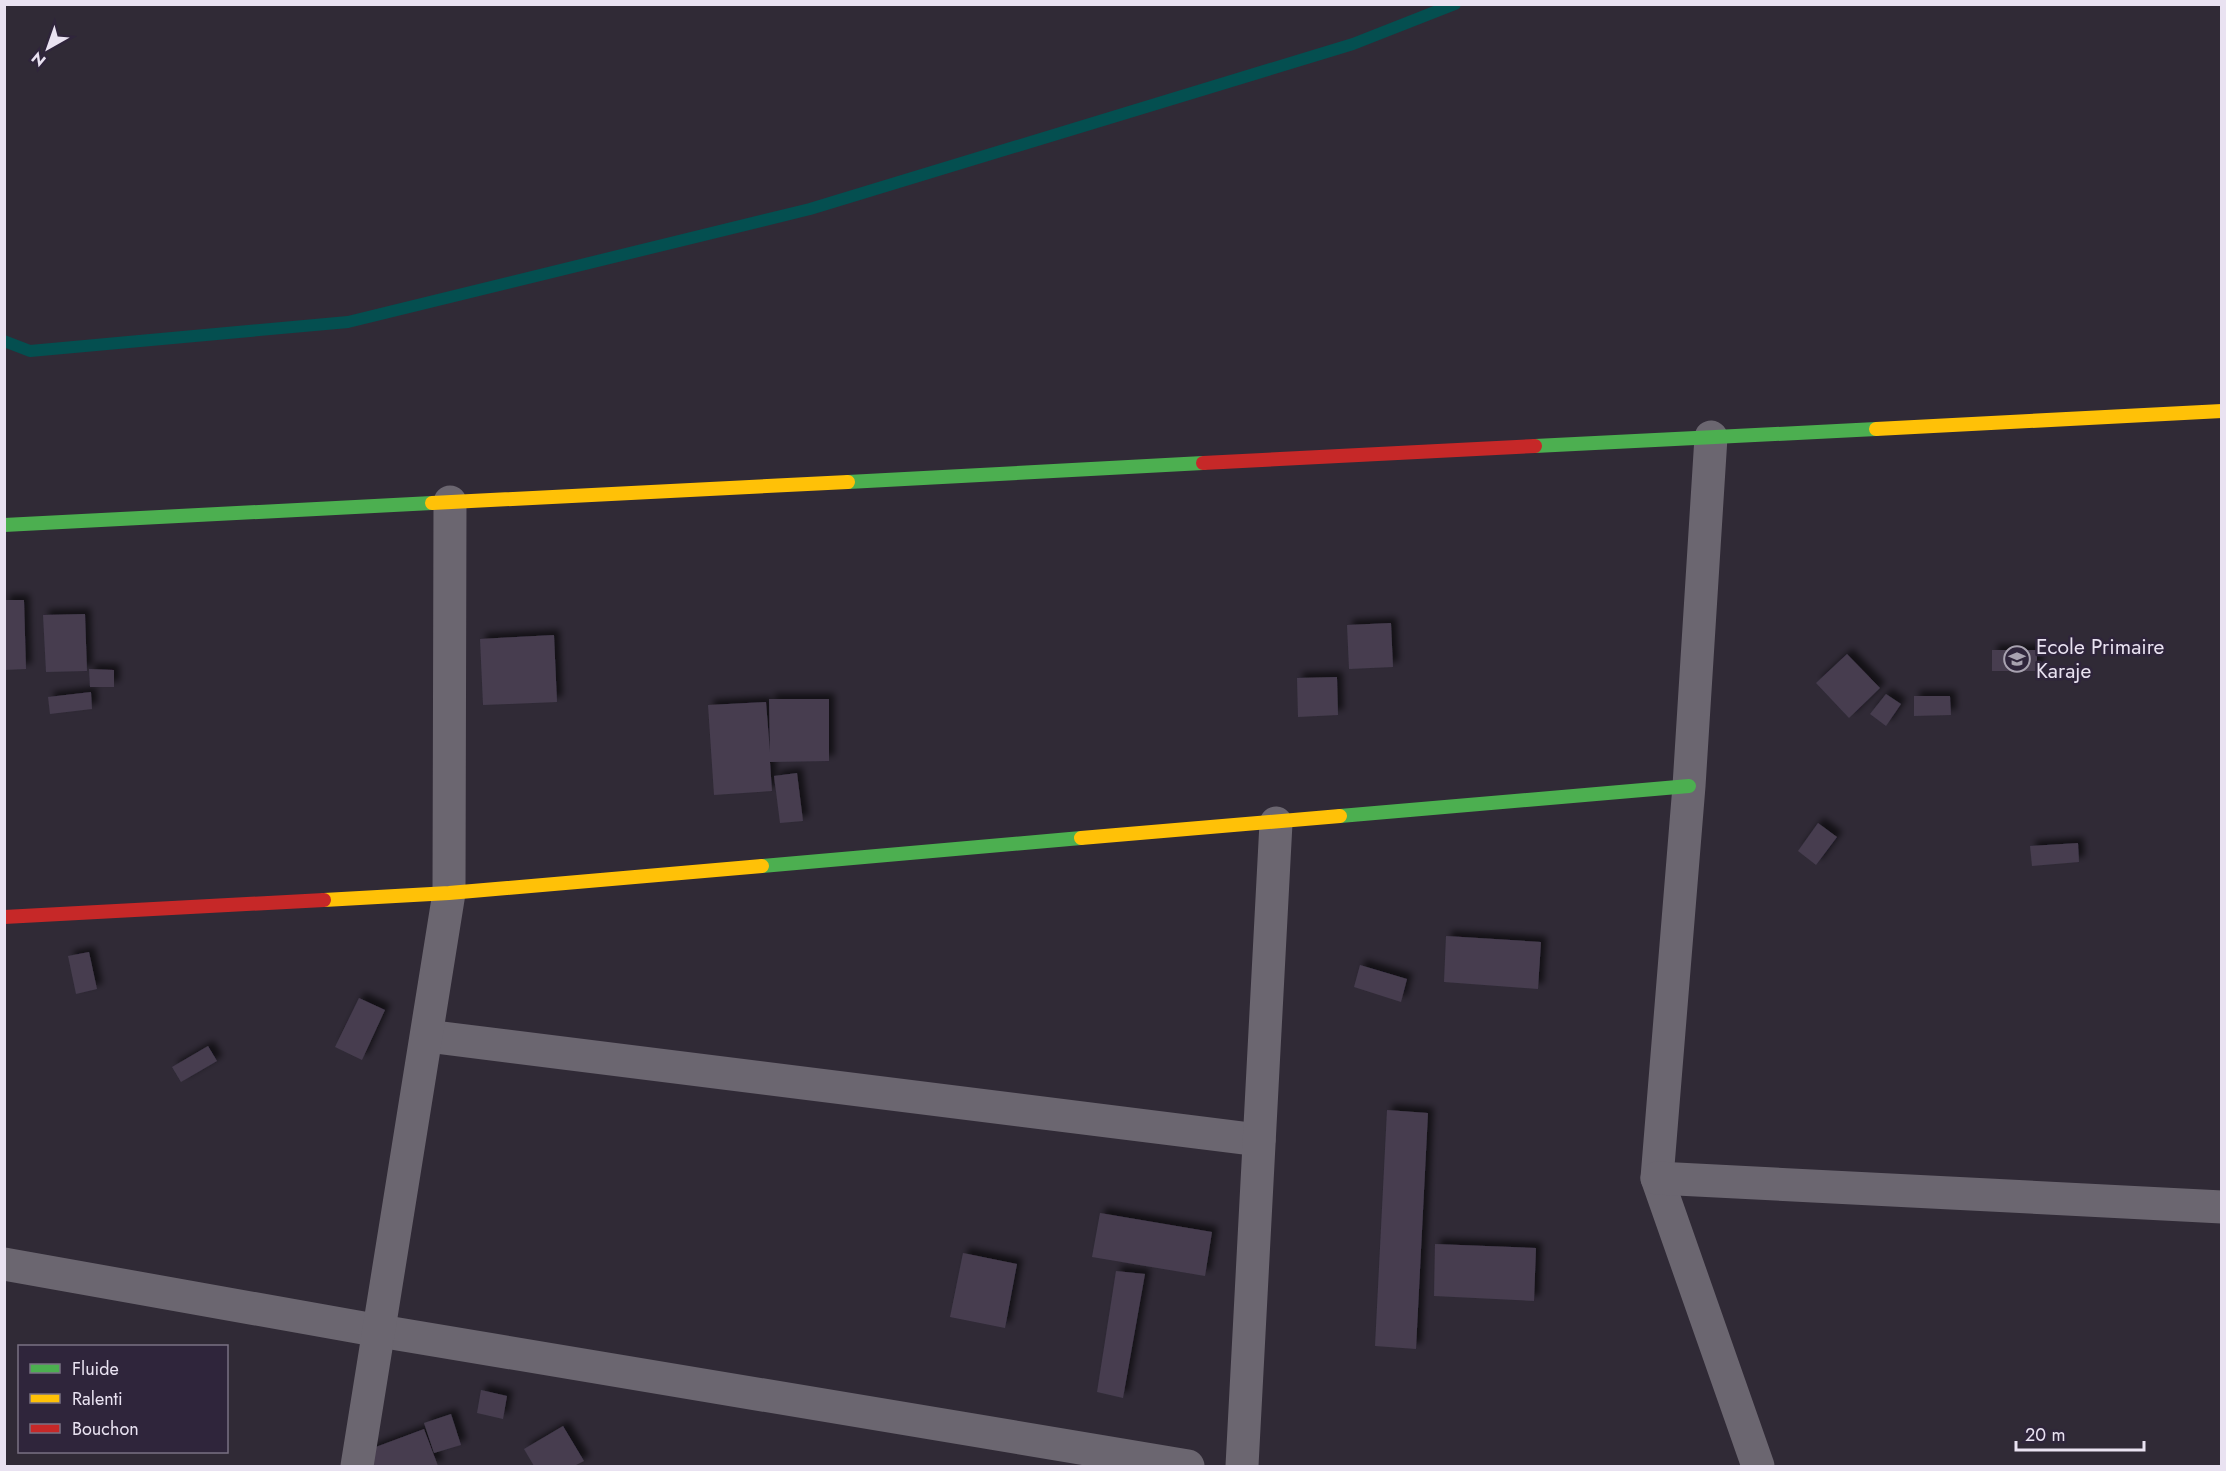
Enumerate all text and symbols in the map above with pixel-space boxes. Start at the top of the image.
north arrow [18,18,78,78]
text: N [26,46,51,72]
place label: Ecole Primaire Karaje [2036,632,2165,686]
school or university icon: Ecole Primaire Karaje [2002,644,2032,674]
legend [18,1345,228,1453]
text: Fluide [72,1356,119,1382]
text: Ralenti [72,1386,123,1412]
scale bar [2016,1414,2144,1452]
text: Bouchon [72,1416,139,1442]
text: 20 m [2025,1422,2065,1448]

